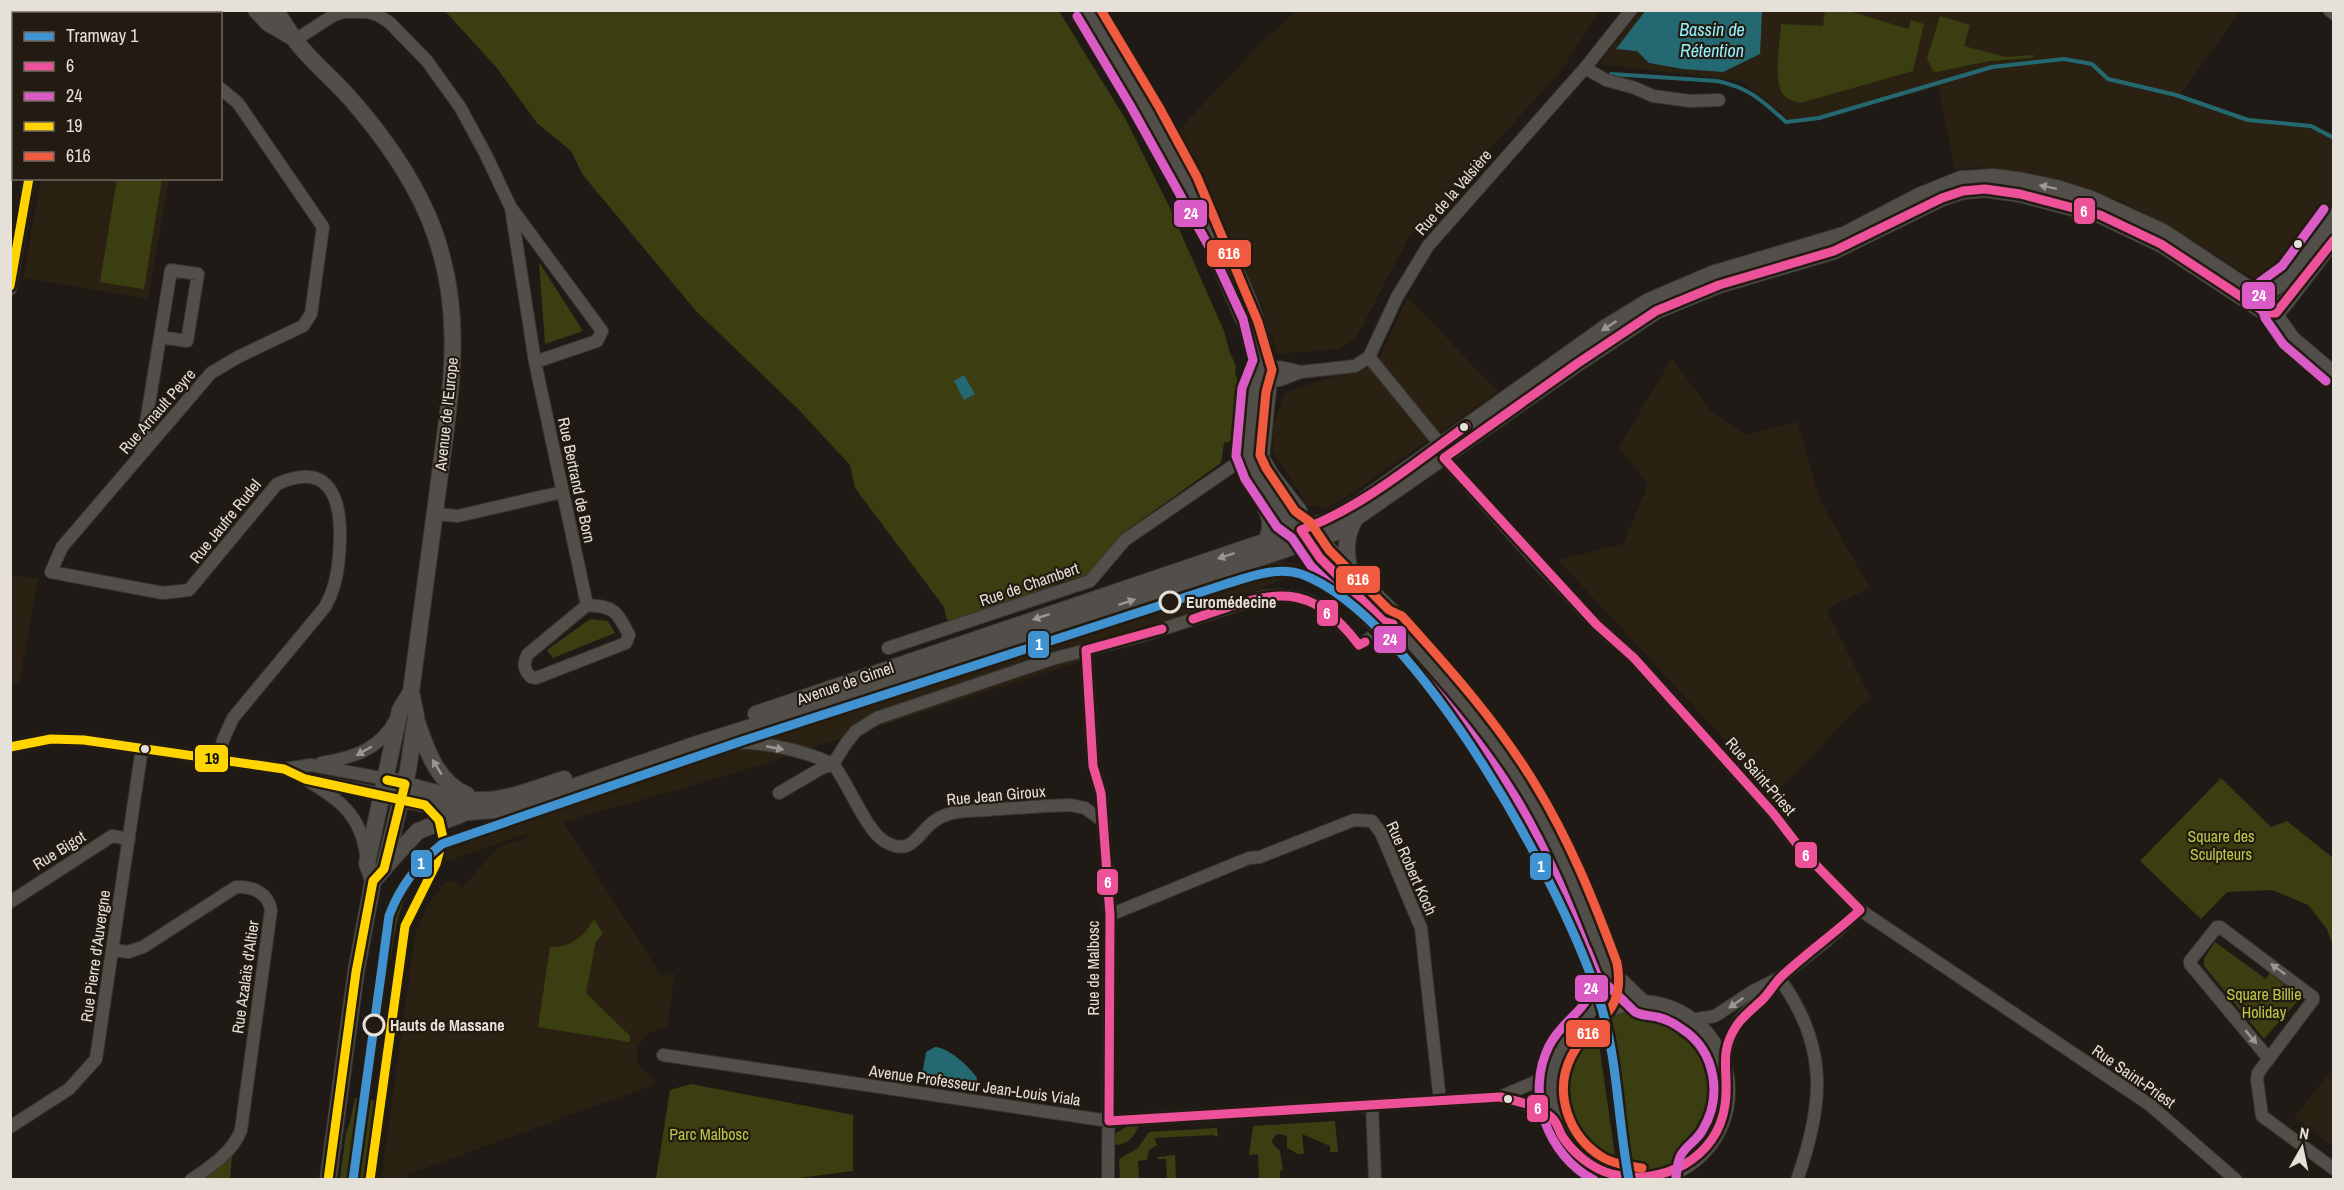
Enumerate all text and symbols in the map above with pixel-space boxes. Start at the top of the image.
legend [12,12,222,180]
water label: Bassin de Rétention [1679,17,1745,63]
text: Tramway 1 [66,23,139,48]
text: 6 [66,53,74,78]
text: 24 [66,83,82,108]
text: 19 [66,113,82,138]
text: 616 [66,143,91,168]
street label: Rue de la Valsière [1410,144,1496,240]
one-way arrow [2038,181,2057,191]
line badge: 6 [2073,197,2096,225]
line badge: 24 [1173,199,1208,228]
text: 6 [2080,200,2088,222]
text: 24 [1184,202,1199,224]
unlabelled marker [2292,238,2304,250]
line badge: 616 [1206,239,1252,268]
text: 616 [1218,242,1240,264]
line badge: 24 [2241,281,2276,310]
text: 24 [2252,284,2267,306]
one-way arrow [1601,320,1617,331]
street label: Avenue de l'Europe [429,356,463,473]
street label: Rue Arnault Peyre [114,364,200,458]
street label: Rue Bertrand de Born [553,415,601,545]
unlabelled marker [1458,421,1470,433]
street label: Rue Jaufre Rudel [184,474,266,568]
one-way arrow [1217,551,1235,561]
street label: Rue de Chambert [976,557,1082,611]
line badge: 616 [1335,565,1381,594]
text: 616 [1347,568,1369,590]
marker: Euromédecine [1159,591,1181,613]
place label: Euromédecine [1186,591,1276,613]
one-way arrow [1118,597,1136,607]
line badge: 6 [1316,599,1339,627]
text: 6 [1323,602,1331,624]
one-way arrow [1032,613,1050,623]
line badge: 24 [1373,625,1407,654]
text: 24 [1383,628,1398,650]
line badge: 1 [1027,630,1050,659]
text: 1 [1035,633,1043,655]
street label: Avenue de Gimel [793,656,896,710]
street label: Rue Saint-Priest [1721,732,1801,820]
unlabelled marker [139,743,151,755]
line badge: 19 [194,744,229,773]
one-way arrow [766,744,785,753]
one-way arrow [356,745,372,756]
text: 19 [205,747,219,769]
one-way arrow [431,759,442,775]
street label: Rue Jean Giroux [946,780,1047,810]
street label: Rue Robert Koch [1381,818,1443,918]
street label: Rue Bigot [28,825,90,875]
park label: Square des Sculpteurs [2187,825,2255,865]
line badge: 6 [1794,841,1818,869]
text: 6 [1802,844,1810,866]
line badge: 1 [410,849,433,878]
text: 1 [417,852,425,874]
line badge: 1 [1529,852,1552,881]
text: 1 [1537,855,1545,877]
line badge: 6 [1096,868,1119,896]
text: 6 [1104,871,1112,893]
street label: Rue Pierre d'Auvergne [75,889,115,1023]
street label: Rue Azalaïs d'Altier [226,918,264,1035]
street label: Rue de Malbosc [1082,920,1104,1015]
one-way arrow [2270,963,2286,975]
line badge: 24 [1574,974,1609,1003]
text: 24 [1584,977,1599,999]
park label: Square Billie Holiday [2226,983,2302,1023]
one-way arrow [1729,997,1745,1009]
marker: Hauts de Massane [363,1014,385,1036]
place label: Hauts de Massane [390,1014,504,1036]
line badge: 616 [1565,1019,1611,1048]
text: 616 [1577,1022,1599,1044]
one-way arrow [2244,1029,2257,1044]
street label: Rue Saint-Priest [2088,1039,2180,1113]
street label: Avenue Professeur Jean-Louis Viala [867,1059,1083,1111]
unlabelled marker [1502,1093,1514,1105]
line badge: 6 [1526,1094,1549,1123]
text: 6 [1534,1097,1542,1119]
north arrow [2272,1118,2332,1178]
text: N [2298,1122,2311,1145]
park label: Parc Malbosc [669,1123,749,1145]

